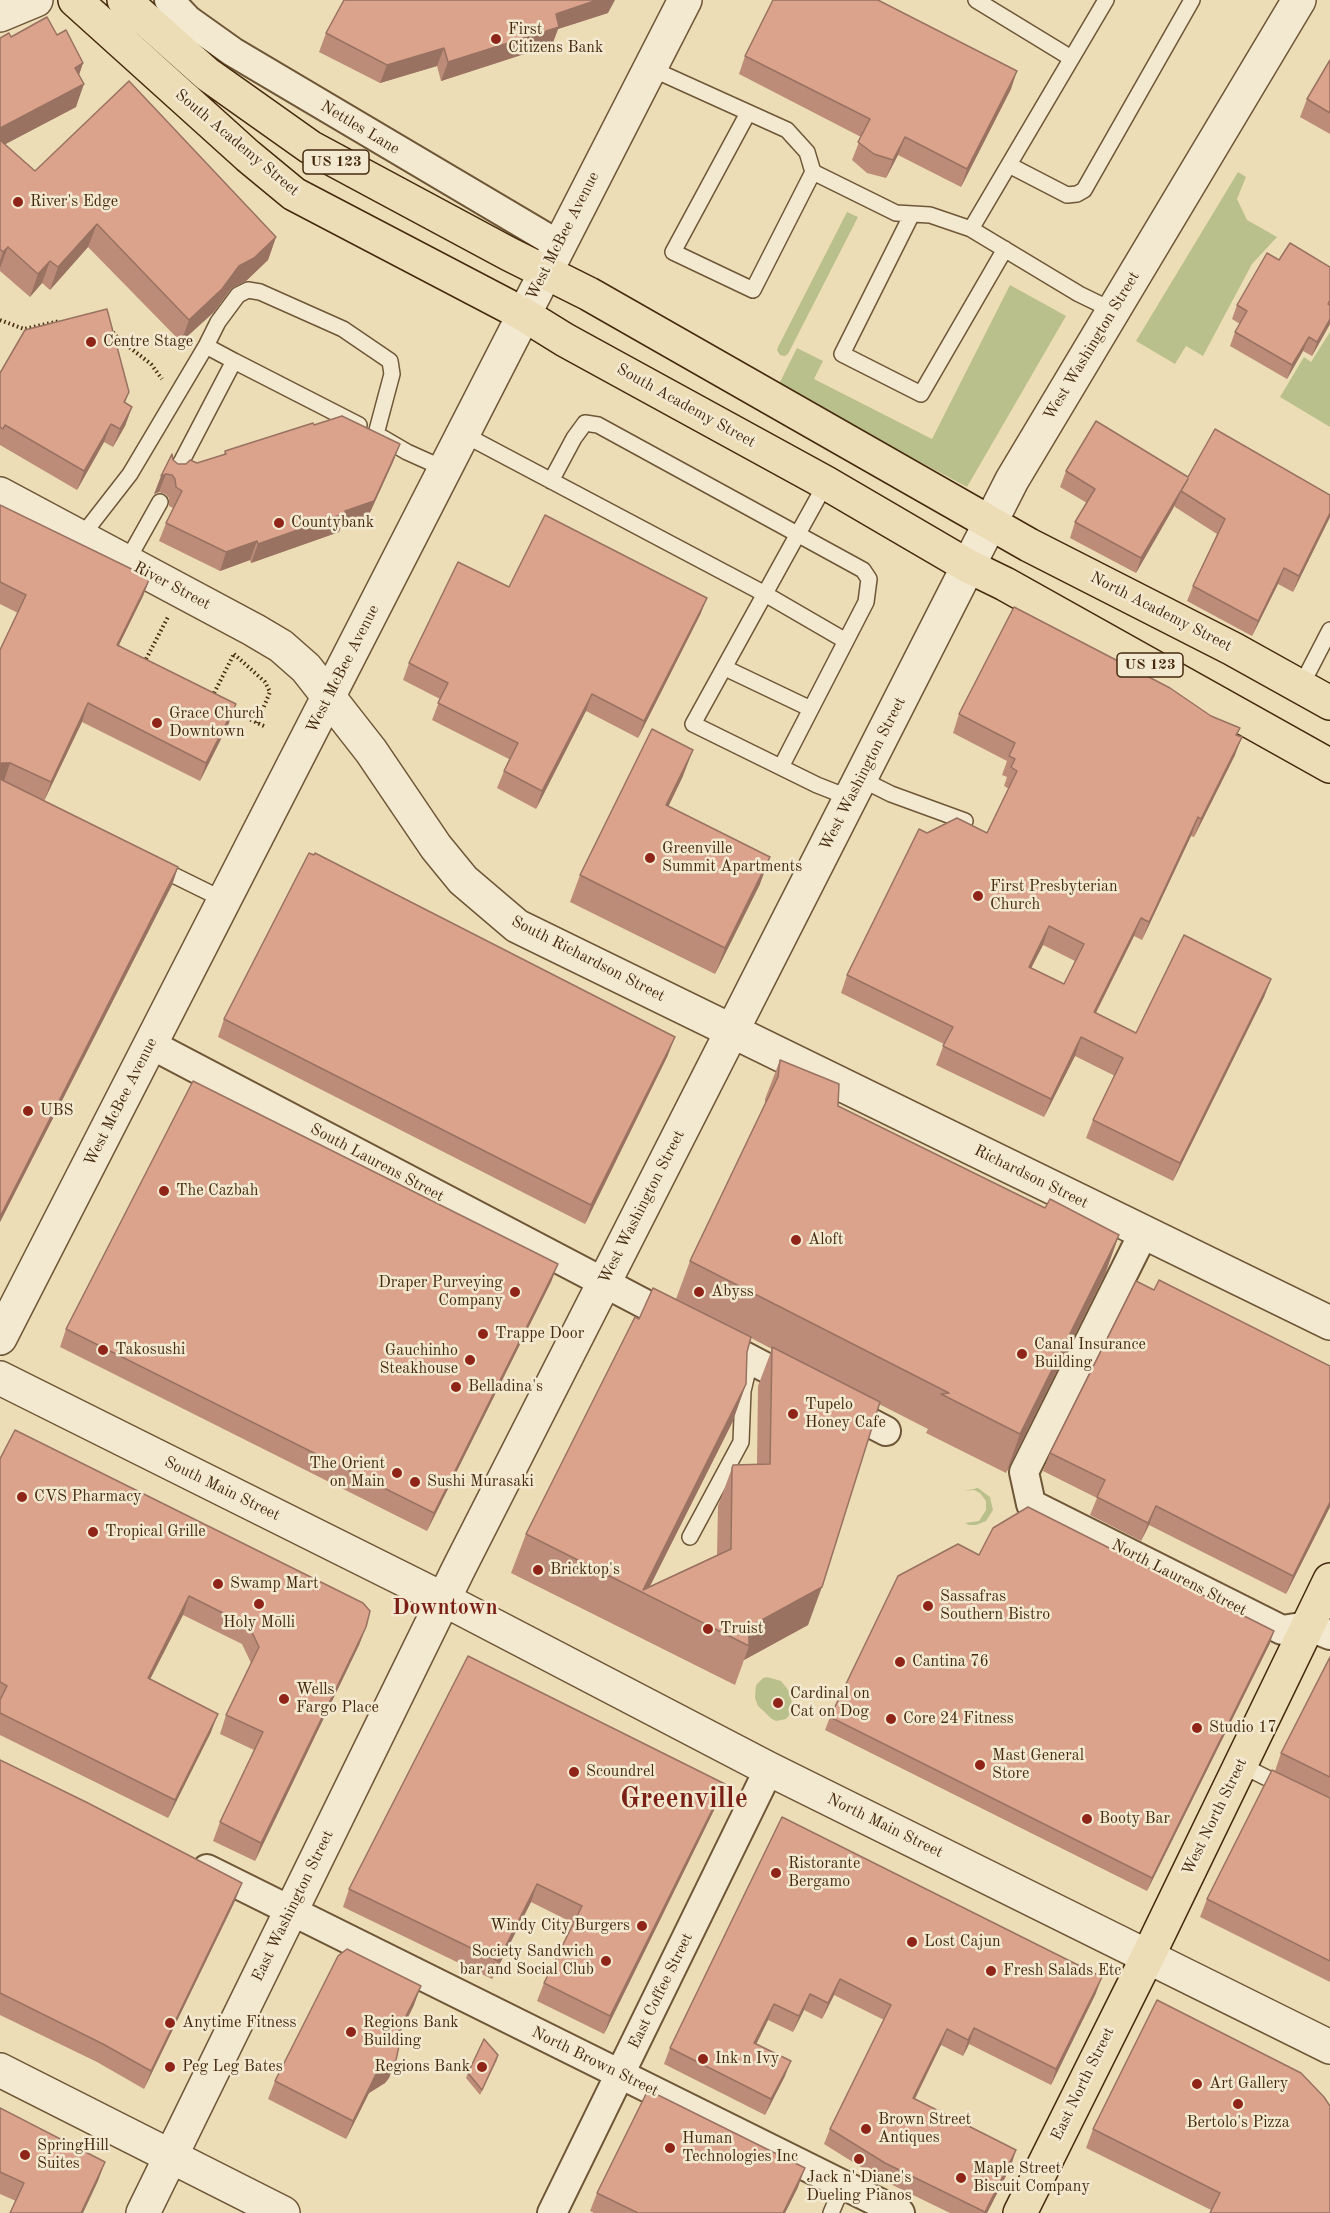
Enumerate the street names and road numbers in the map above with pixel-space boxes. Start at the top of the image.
street label: South Academy Street [171,85,303,201]
street label: Nettles Lane [317,97,403,159]
road number: US 123 [303,150,369,174]
street label: West McBee Avenue [522,169,604,303]
street label: West Washington Street [1040,268,1144,424]
street label: South Academy Street [613,360,759,452]
street label: River Street [130,558,214,614]
street label: North Academy Street [1087,568,1235,656]
street label: West McBee Avenue [302,602,384,736]
road number: US 123 [1117,653,1183,677]
street label: West Washington Street [816,694,910,854]
street label: South Richardson Street [508,912,668,1006]
street label: West McBee Avenue [80,1035,162,1169]
street label: South Laurens Street [307,1120,447,1206]
street label: West Washington Street [595,1127,689,1287]
street label: Richardson Street [971,1141,1091,1213]
street label: South Main Street [161,1453,283,1525]
street label: North Laurens Street [1108,1536,1250,1620]
street label: West North Street [1178,1755,1252,1879]
street label: North Main Street [824,1790,946,1862]
street label: East Washington Street [248,1827,338,1985]
street label: East Coffee Street [625,1930,697,2052]
street label: North Brown Street [528,2023,662,2101]
street label: East North Street [1047,2024,1119,2144]

